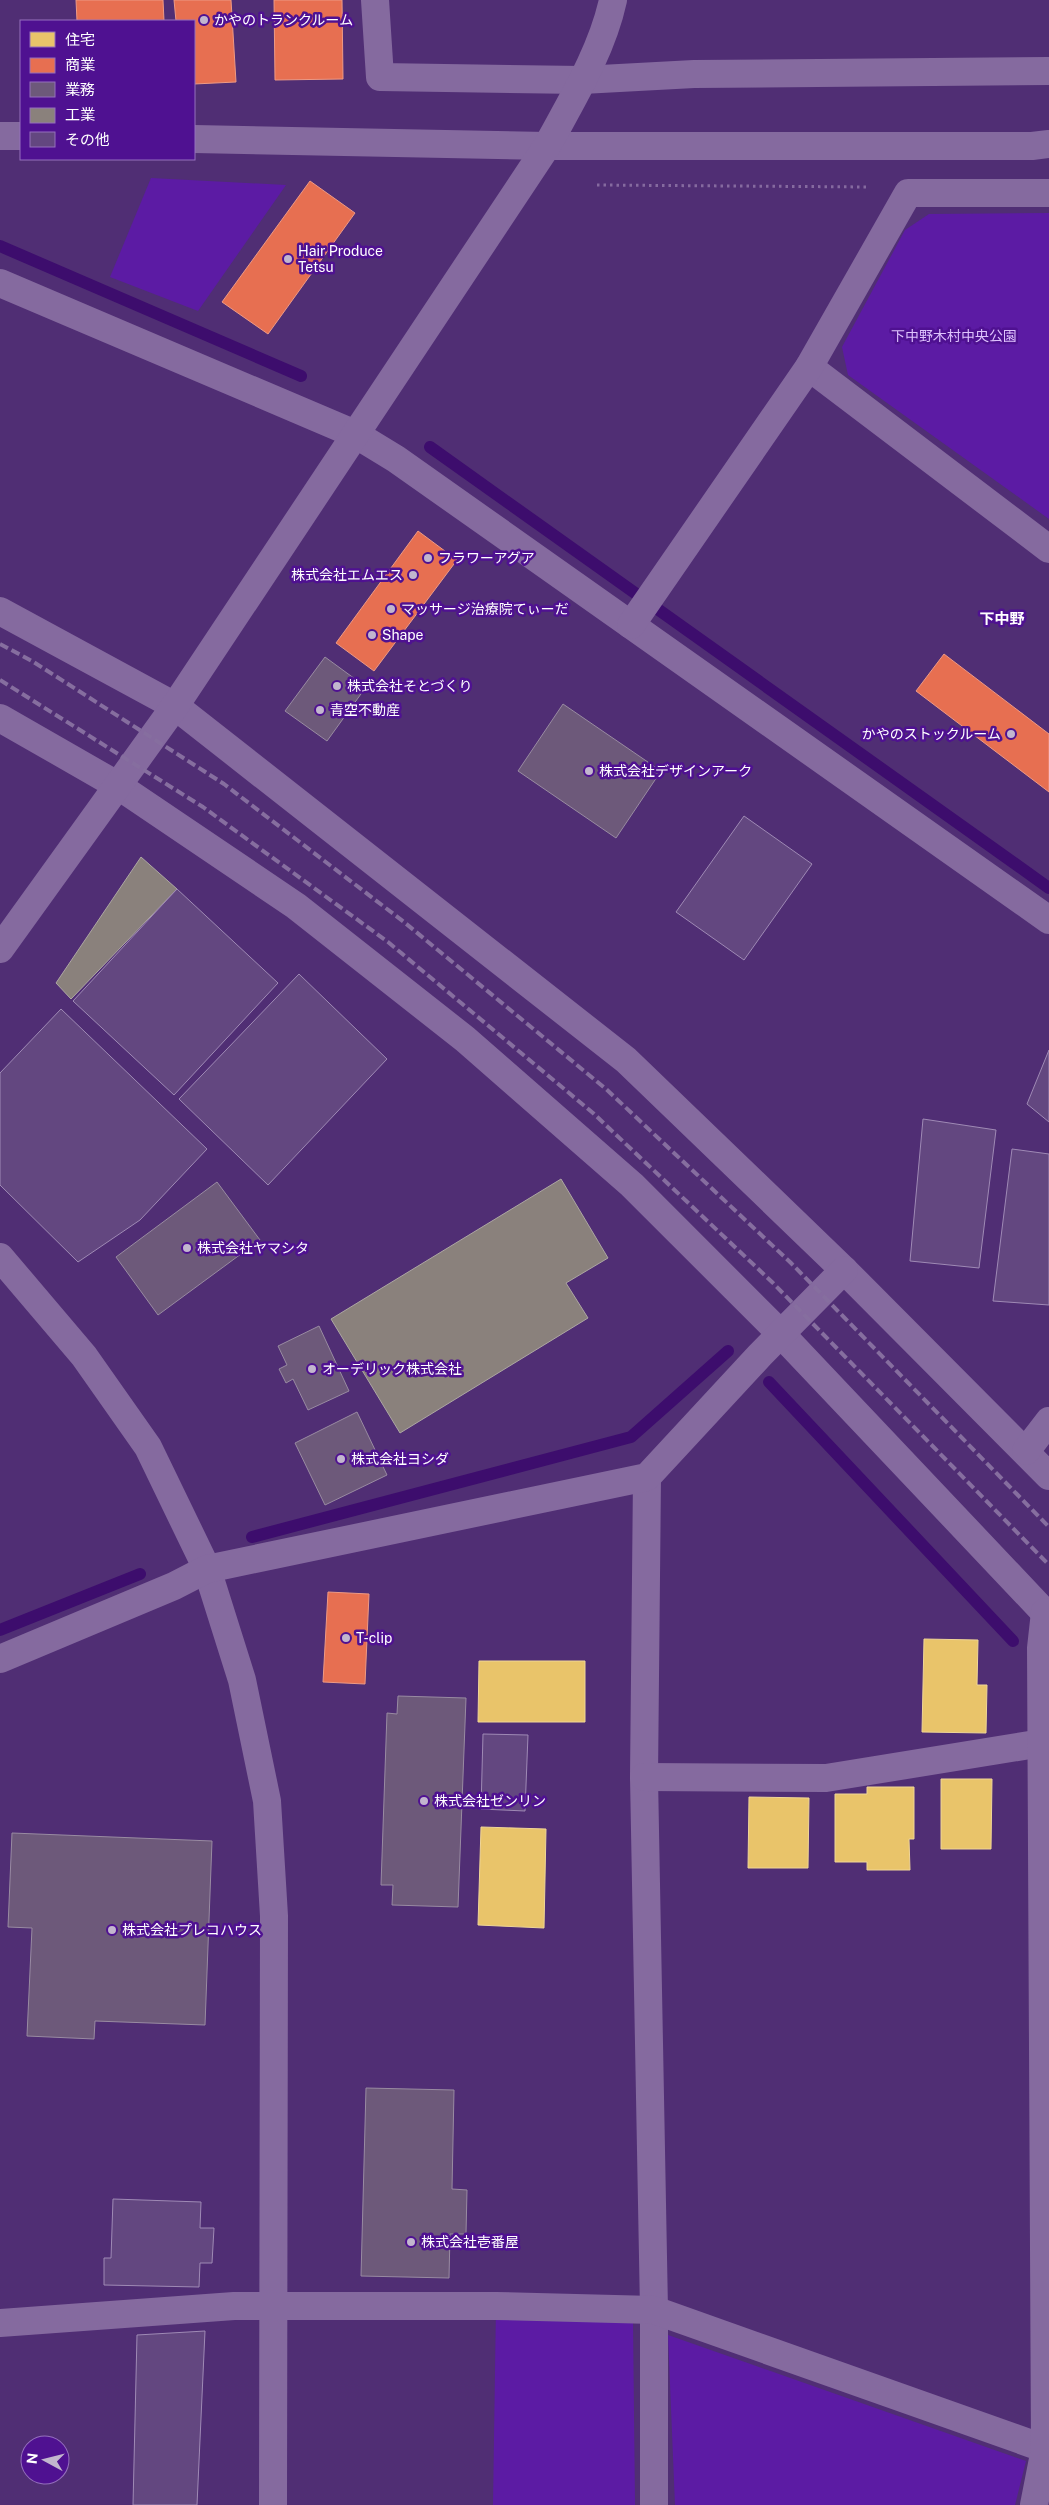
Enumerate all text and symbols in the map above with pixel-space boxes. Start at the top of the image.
place label: かやのトランクルーム [214,12,353,28]
marker: かやのトランクルーム [198,14,210,26]
legend [20,20,195,160]
text: 住宅 [65,31,95,48]
text: 商業 [65,56,95,73]
text: 業務 [65,81,95,98]
text: 工業 [65,106,95,123]
text: その他 [65,131,110,148]
place label: Hair Produce Tetsu [298,243,383,275]
marker: Hair Produce Tetsu [282,253,294,265]
park label: 下中野木村中央公園 [891,328,1017,344]
place label: フラワーアグア [438,550,535,566]
marker: フラワーアグア [422,552,434,564]
place label: 株式会社エムエス [291,567,403,583]
marker: 株式会社エムエス [407,569,419,581]
place label: マッサージ治療院てぃーだ [401,601,569,617]
marker: マッサージ治療院てぃーだ [385,603,397,615]
district label: 下中野 [979,610,1025,627]
place label: Shape [382,627,424,643]
marker: Shape [366,629,378,641]
place label: 株式会社そとづくり [347,678,472,694]
marker: 株式会社そとづくり [331,680,343,692]
place label: 青空不動産 [330,702,400,718]
marker: 青空不動産 [314,704,326,716]
place label: かやのストックルーム [862,726,1001,742]
marker: かやのストックルーム [1005,728,1017,740]
place label: 株式会社デザインアーク [599,763,752,779]
marker: 株式会社デザインアーク [583,765,595,777]
place label: 株式会社ヤマシタ [197,1240,309,1256]
marker: 株式会社ヤマシタ [181,1242,193,1254]
place label: オーデリック株式会社 [322,1361,462,1377]
marker: オーデリック株式会社 [306,1363,318,1375]
place label: 株式会社ヨシダ [351,1451,449,1467]
marker: 株式会社ヨシダ [335,1453,347,1465]
place label: T-clip [356,1630,392,1646]
marker: T-clip [340,1632,352,1644]
place label: 株式会社ゼンリン [434,1793,546,1809]
marker: 株式会社ゼンリン [418,1795,430,1807]
place label: 株式会社プレコハウス [122,1922,262,1938]
marker: 株式会社プレコハウス [106,1924,118,1936]
place label: 株式会社壱番屋 [421,2234,519,2250]
marker: 株式会社壱番屋 [405,2236,417,2248]
north arrow [20,2435,70,2485]
text: N [23,2452,41,2465]

